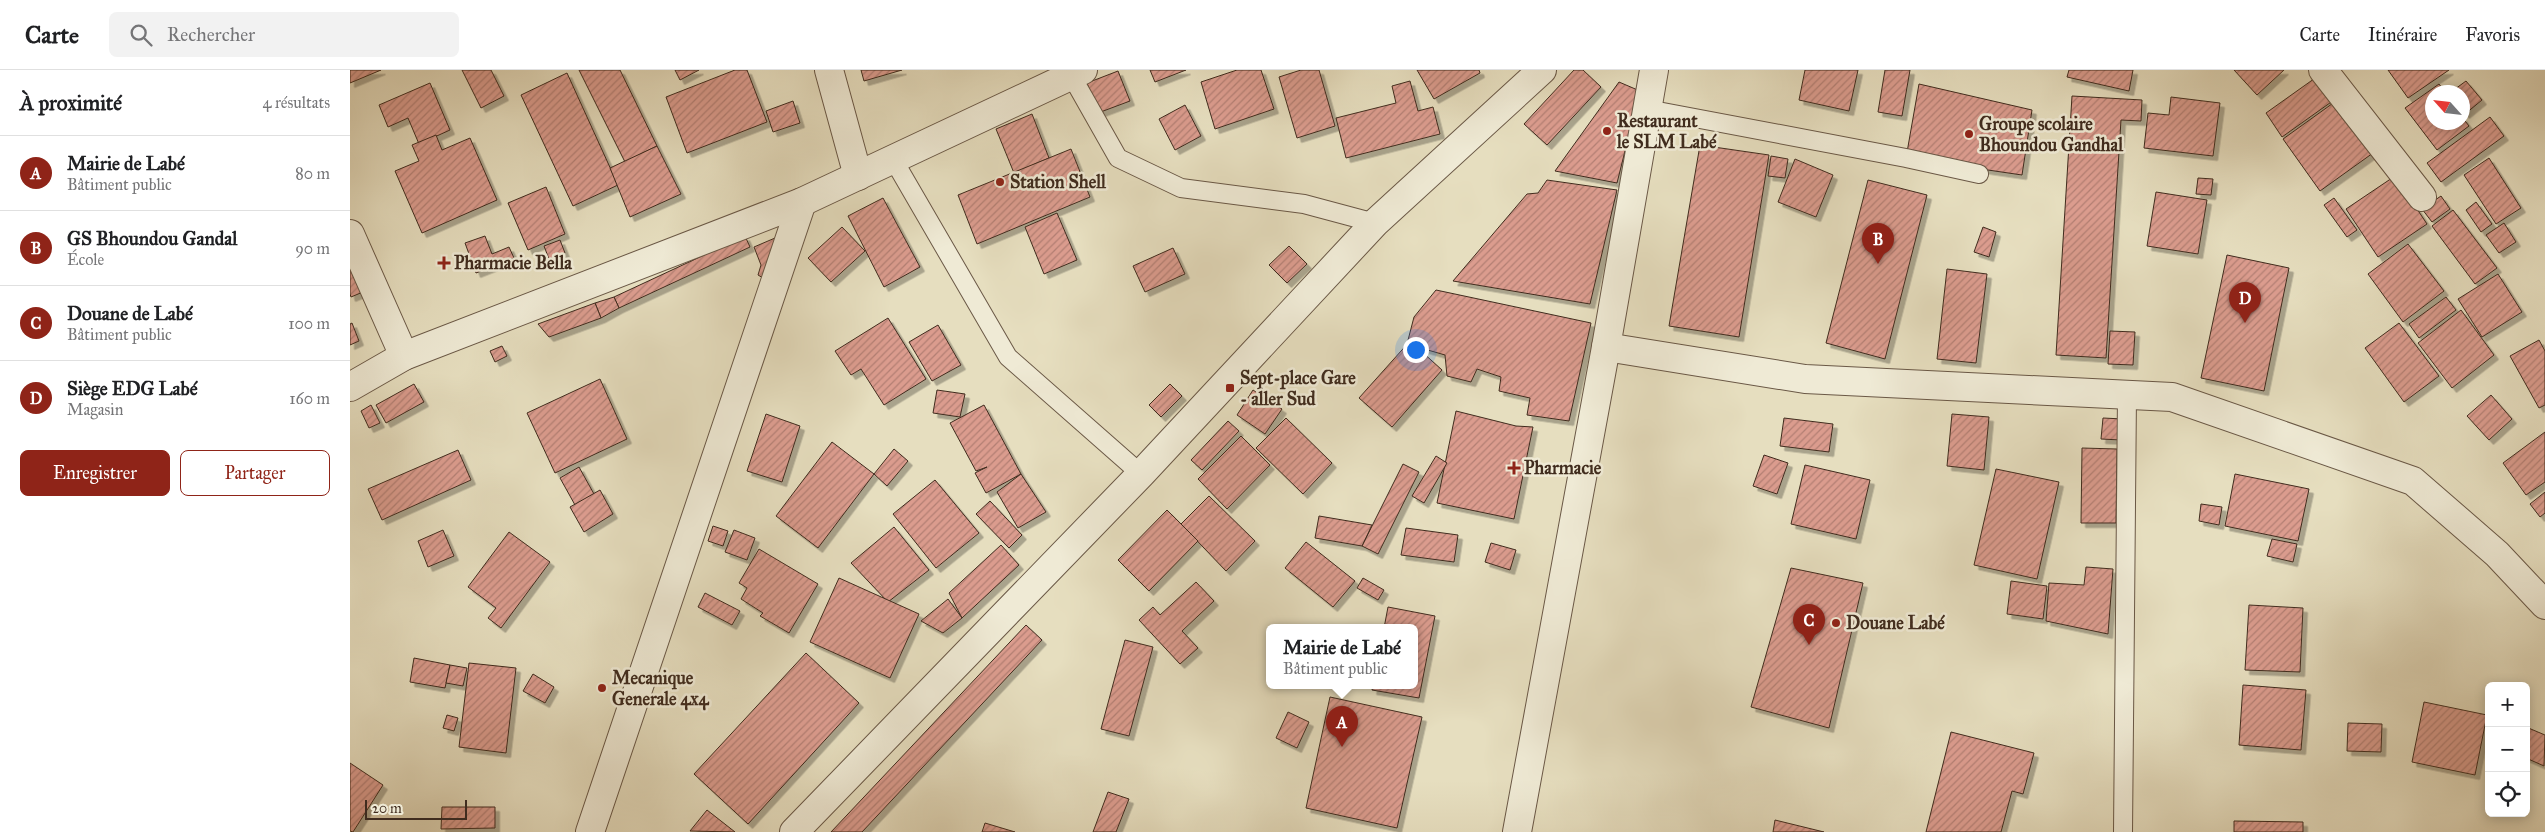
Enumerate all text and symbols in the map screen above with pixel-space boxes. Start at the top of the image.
search box [109,12,459,57]
text: Carte [25,20,79,50]
icon: search [127,21,155,49]
text: Rechercher [167,23,255,46]
text: Carte [2300,24,2340,46]
text: Itinéraire [2368,24,2437,46]
text: Favoris [2465,24,2520,46]
north arrow [2425,85,2470,130]
text: À proximité [20,90,122,116]
text: 4 résultats [263,93,330,112]
place label: Restaurant le SLM Labé [1616,110,1717,153]
place label: Groupe scolaire Bhoundou Gandhal [1979,113,2124,156]
marker: Restaurant le SLM Labé [1601,125,1613,137]
marker: Groupe scolaire Bhoundou Gandhal [1963,128,1975,140]
text: Mairie de Labé [67,152,185,175]
text: A [31,164,41,183]
text: 80 m [295,164,330,183]
place label: Station Shell [1010,171,1107,193]
text: Bâtiment public [67,175,172,194]
marker: Station Shell [994,176,1006,188]
pin: B [1862,223,1894,264]
text: GS Bhoundou Gandal [67,227,237,250]
text: B [31,239,41,258]
text: 90 m [295,239,330,258]
text: École [67,250,104,269]
place label: Pharmacie Bella [454,252,572,274]
marker: Pharmacie Bella [438,257,450,269]
pin: D [2229,282,2261,323]
text: Douane de Labé [67,302,193,325]
text: C [31,314,41,333]
text: 100 m [288,314,330,333]
text: Bâtiment public [67,325,172,344]
your location [1403,337,1429,363]
place label: Sept-place Gare - aller Sud [1240,367,1356,410]
text: Siège EDG Labé [67,377,198,400]
marker: Sept-place Gare - aller Sud [1224,382,1236,394]
text: D [30,389,42,408]
text: 160 m [289,389,330,408]
text: Magasin [67,400,123,419]
button: Enregistrer [20,450,170,496]
button: Partager [180,450,330,496]
place label: Pharmacie [1524,457,1602,479]
marker: Pharmacie [1508,462,1520,474]
pin: C [1793,604,1825,645]
place label: Douane Labé [1846,612,1945,634]
marker: Douane Labé [1830,617,1842,629]
popup [1266,624,1418,689]
text: Mairie de Labé [1283,636,1401,659]
text: Bâtiment public [1283,659,1388,678]
place label: Mecanique Generale 4x4 [612,667,709,711]
marker: Mecanique Generale 4x4 [596,682,608,694]
map controls [2485,682,2530,817]
button: + [2485,682,2530,727]
pin: A [1326,706,1358,747]
button: − [2485,727,2530,772]
button: locate [2485,772,2530,817]
scale bar [365,797,468,820]
text: 20 m [372,800,402,817]

